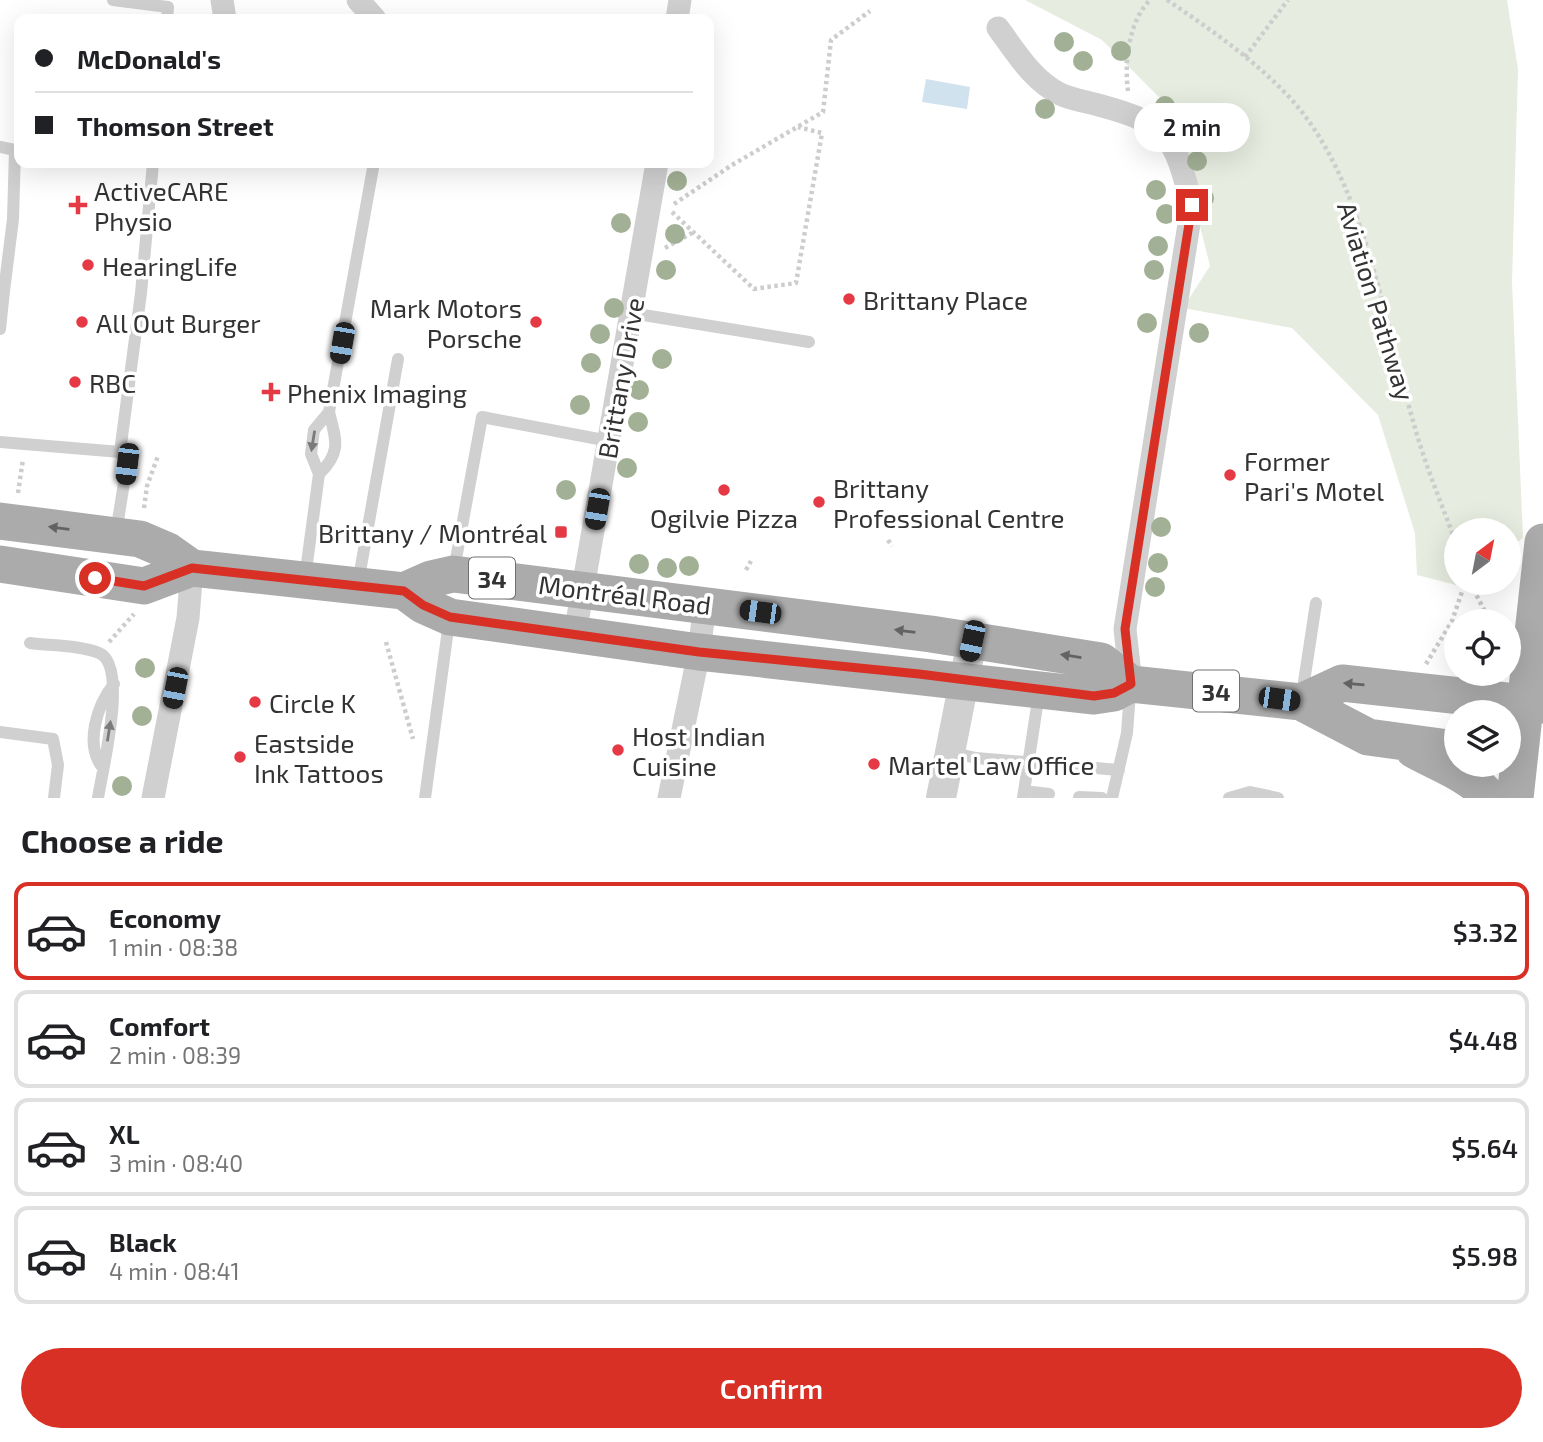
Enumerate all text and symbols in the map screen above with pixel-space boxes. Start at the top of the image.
text: McDonald's [77,43,221,74]
callout: 2 min [1134,104,1250,152]
text: Thomson Street [77,110,274,141]
text: 2 min [1163,113,1221,141]
place label: ActiveCARE Physio [94,175,228,236]
route end [1176,189,1208,221]
marker: ActiveCARE Physio [68,195,88,215]
street label: Aviation Pathway [1332,198,1422,404]
place label: HearingLife [102,250,238,281]
marker: HearingLife [80,257,96,273]
place label: Brittany Place [863,284,1028,315]
marker: Brittany Place [841,291,857,307]
place label: Mark Motors Porsche [370,292,522,353]
street label: Brittany Drive [591,295,649,461]
place label: All Out Burger [96,307,261,338]
marker: All Out Burger [74,314,90,330]
marker: Mark Motors Porsche [528,314,544,330]
car [329,320,356,366]
place label: RBC [89,367,136,398]
marker: RBC [67,374,83,390]
place label: Phenix Imaging [287,377,467,408]
marker: Phenix Imaging [261,382,281,402]
one-way arrow [307,430,318,452]
car [115,442,140,486]
place label: Former Pari's Motel [1244,445,1384,506]
marker: Former Pari's Motel [1222,467,1238,483]
place label: Brittany Professional Centre [833,472,1065,533]
marker: Ogilvie Pizza [716,482,732,498]
car [584,486,611,532]
marker: Brittany Professional Centre [811,494,827,510]
place label: Ogilvie Pizza [650,502,798,533]
place label: Brittany / Montréal [318,517,547,548]
north arrow [1444,518,1521,595]
map controls [1444,518,1521,777]
one-way arrow [48,523,70,534]
marker: Brittany / Montréal [553,524,569,540]
road number: 34 [469,558,515,598]
route start [79,562,111,594]
street label: Montréal Road [537,568,713,620]
car [738,599,783,625]
button: locate [1444,609,1521,686]
car [958,618,987,664]
one-way arrow [894,625,916,636]
one-way arrow [1060,651,1082,662]
car [161,665,190,711]
road number: 34 [1193,670,1239,712]
one-way arrow [1343,678,1365,689]
car [1257,686,1302,712]
place label: Circle K [269,687,356,718]
marker: Circle K [247,694,263,710]
button: layers [1444,700,1521,777]
one-way arrow [104,719,115,741]
place label: Host Indian Cuisine [632,720,766,781]
place label: Eastside Ink Tattoos [254,727,384,788]
marker: Host Indian Cuisine [610,742,626,758]
marker: Eastside Ink Tattoos [232,749,248,765]
place label: Martel Law Office [888,749,1095,780]
marker: Martel Law Office [866,756,882,772]
text: Choose a ride [21,821,224,859]
icon: car [25,900,88,963]
text: Economy [109,902,221,933]
text: $3.32 [1453,916,1518,947]
text: 1 min · 08:38 [109,933,238,961]
icon: car [25,1008,88,1071]
text: Comfort [109,1010,210,1041]
text: $4.48 [1448,1024,1518,1055]
text: 2 min · 08:39 [109,1041,241,1069]
icon: car [25,1116,88,1179]
text: XL [109,1118,140,1149]
text: $5.64 [1451,1132,1518,1163]
text: 3 min · 08:40 [109,1149,243,1177]
icon: car [25,1224,88,1287]
text: Black [109,1226,177,1257]
text: $5.98 [1452,1240,1518,1271]
text: 4 min · 08:41 [109,1257,240,1285]
button: Confirm [21,1348,1522,1428]

